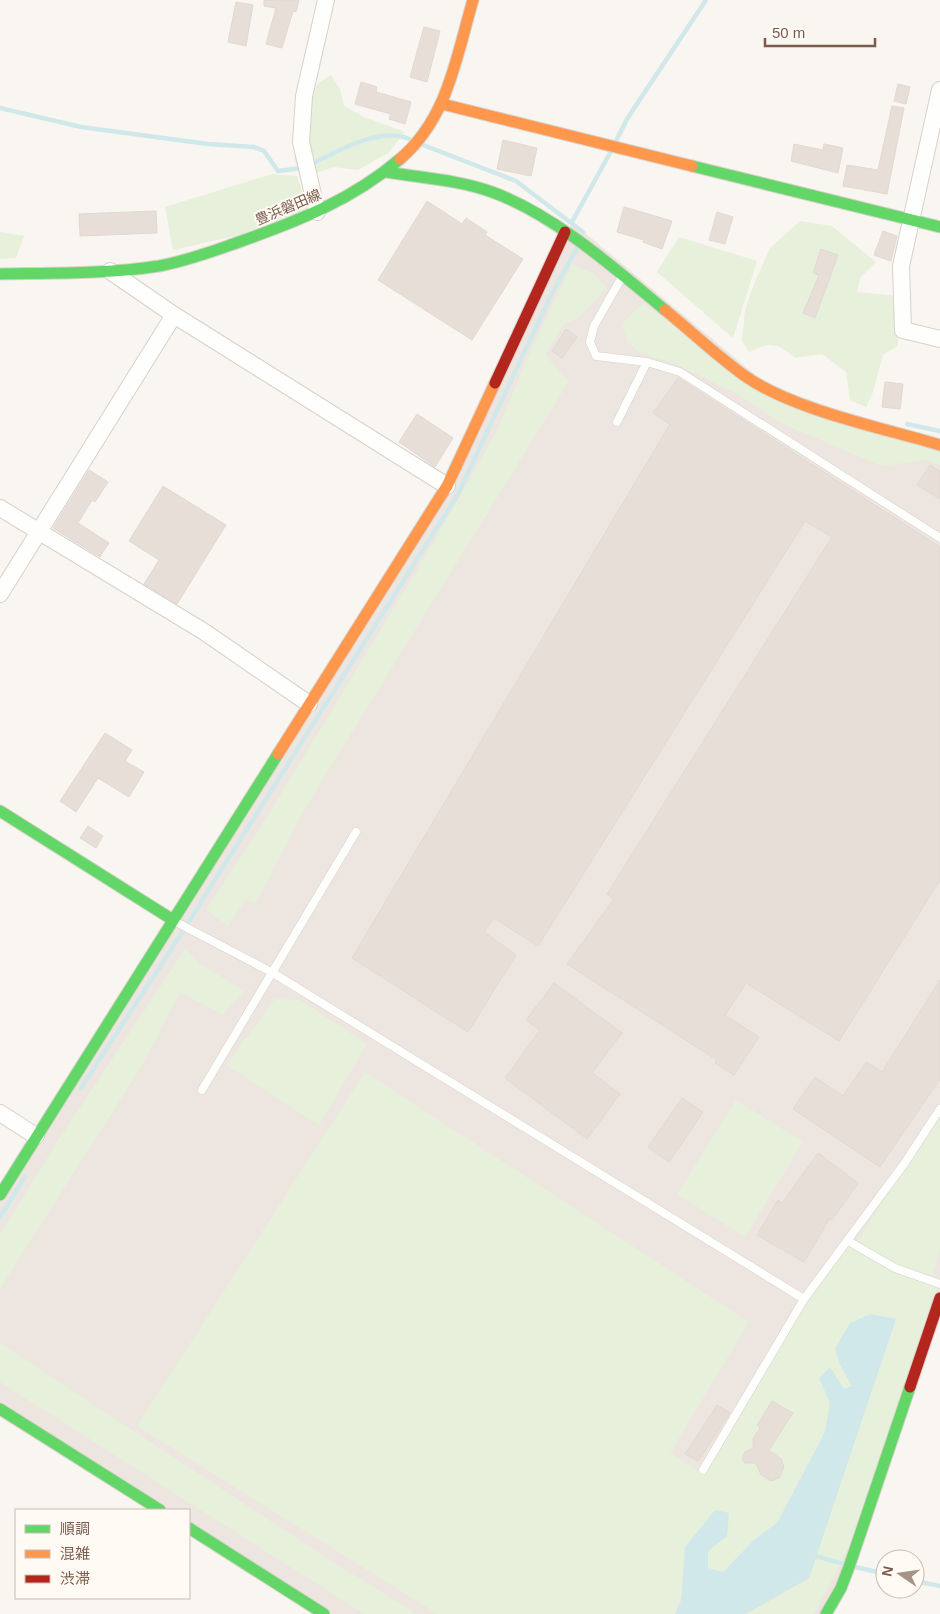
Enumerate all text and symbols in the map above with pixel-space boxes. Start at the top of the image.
scale bar [765,15,875,47]
text: 50 m [772,24,805,41]
street label: 豊浜磐田線 [253,186,323,228]
legend [15,1509,190,1599]
text: 順調 [60,1520,90,1537]
text: 混雑 [60,1545,90,1562]
north arrow [875,1549,925,1599]
text: N [878,1564,896,1578]
text: 渋滞 [60,1570,90,1587]

